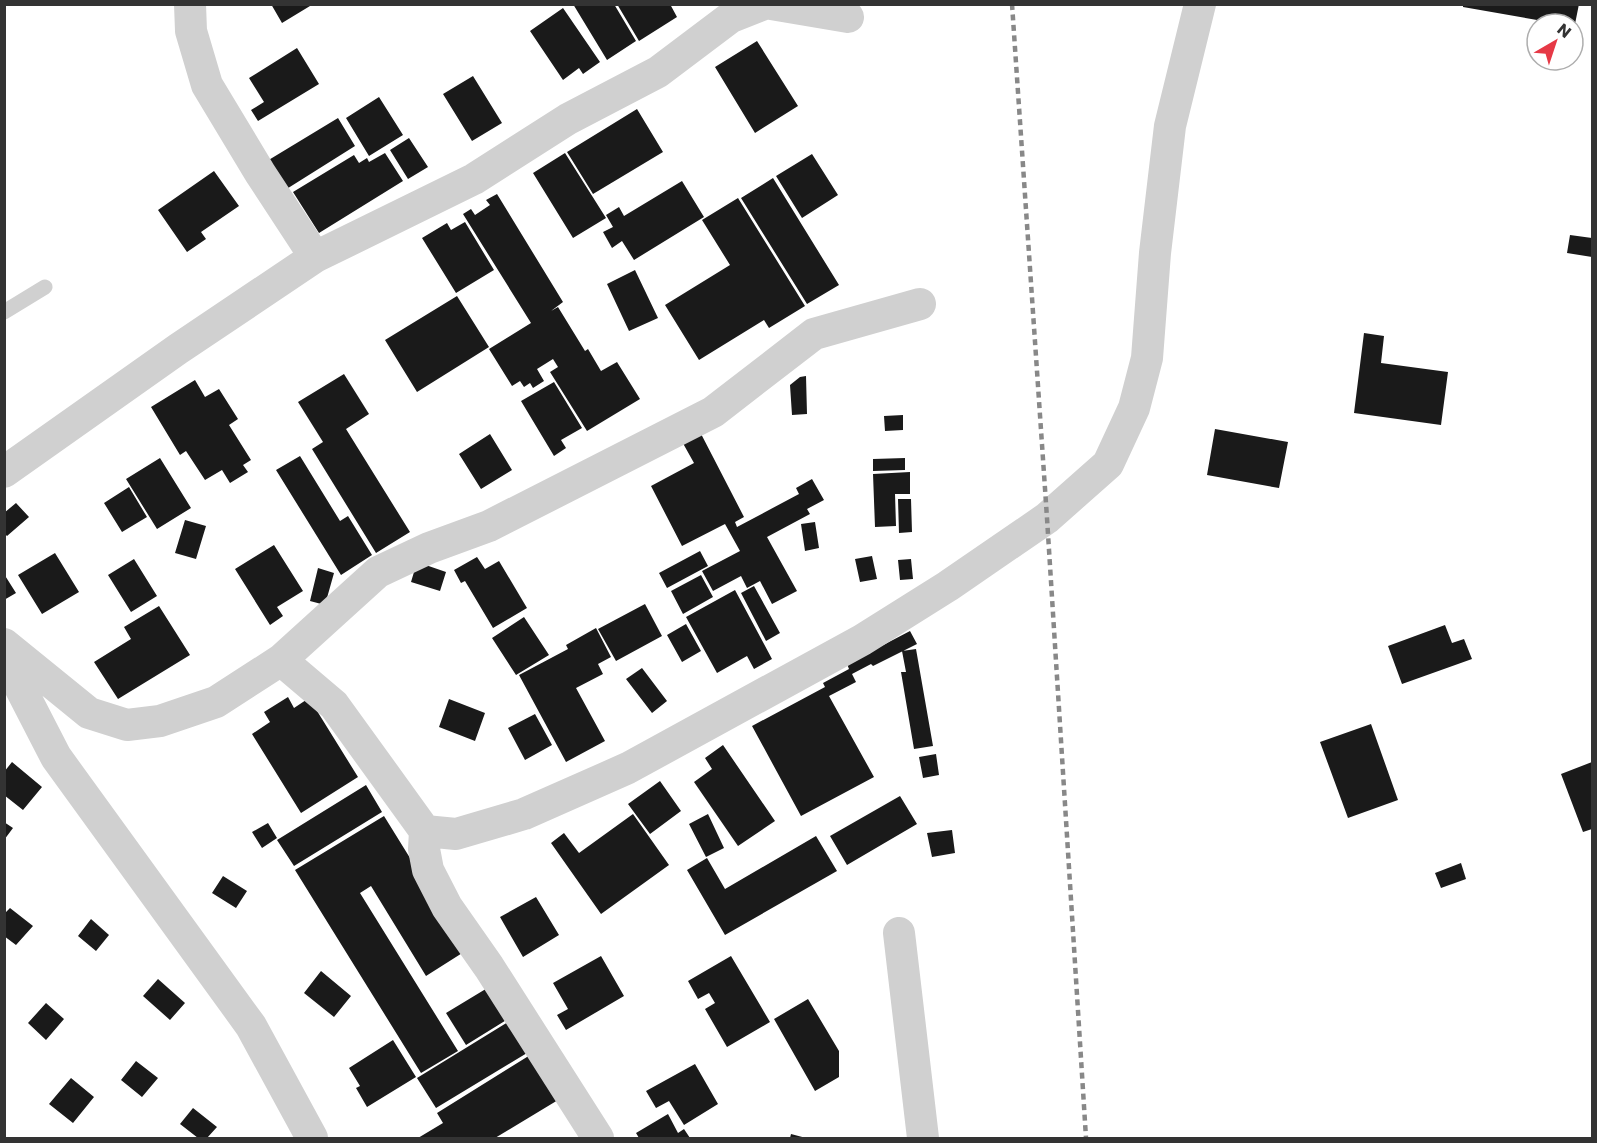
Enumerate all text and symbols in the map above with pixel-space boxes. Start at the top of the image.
north arrow [1525,12,1585,72]
text: N [1552,18,1576,43]

